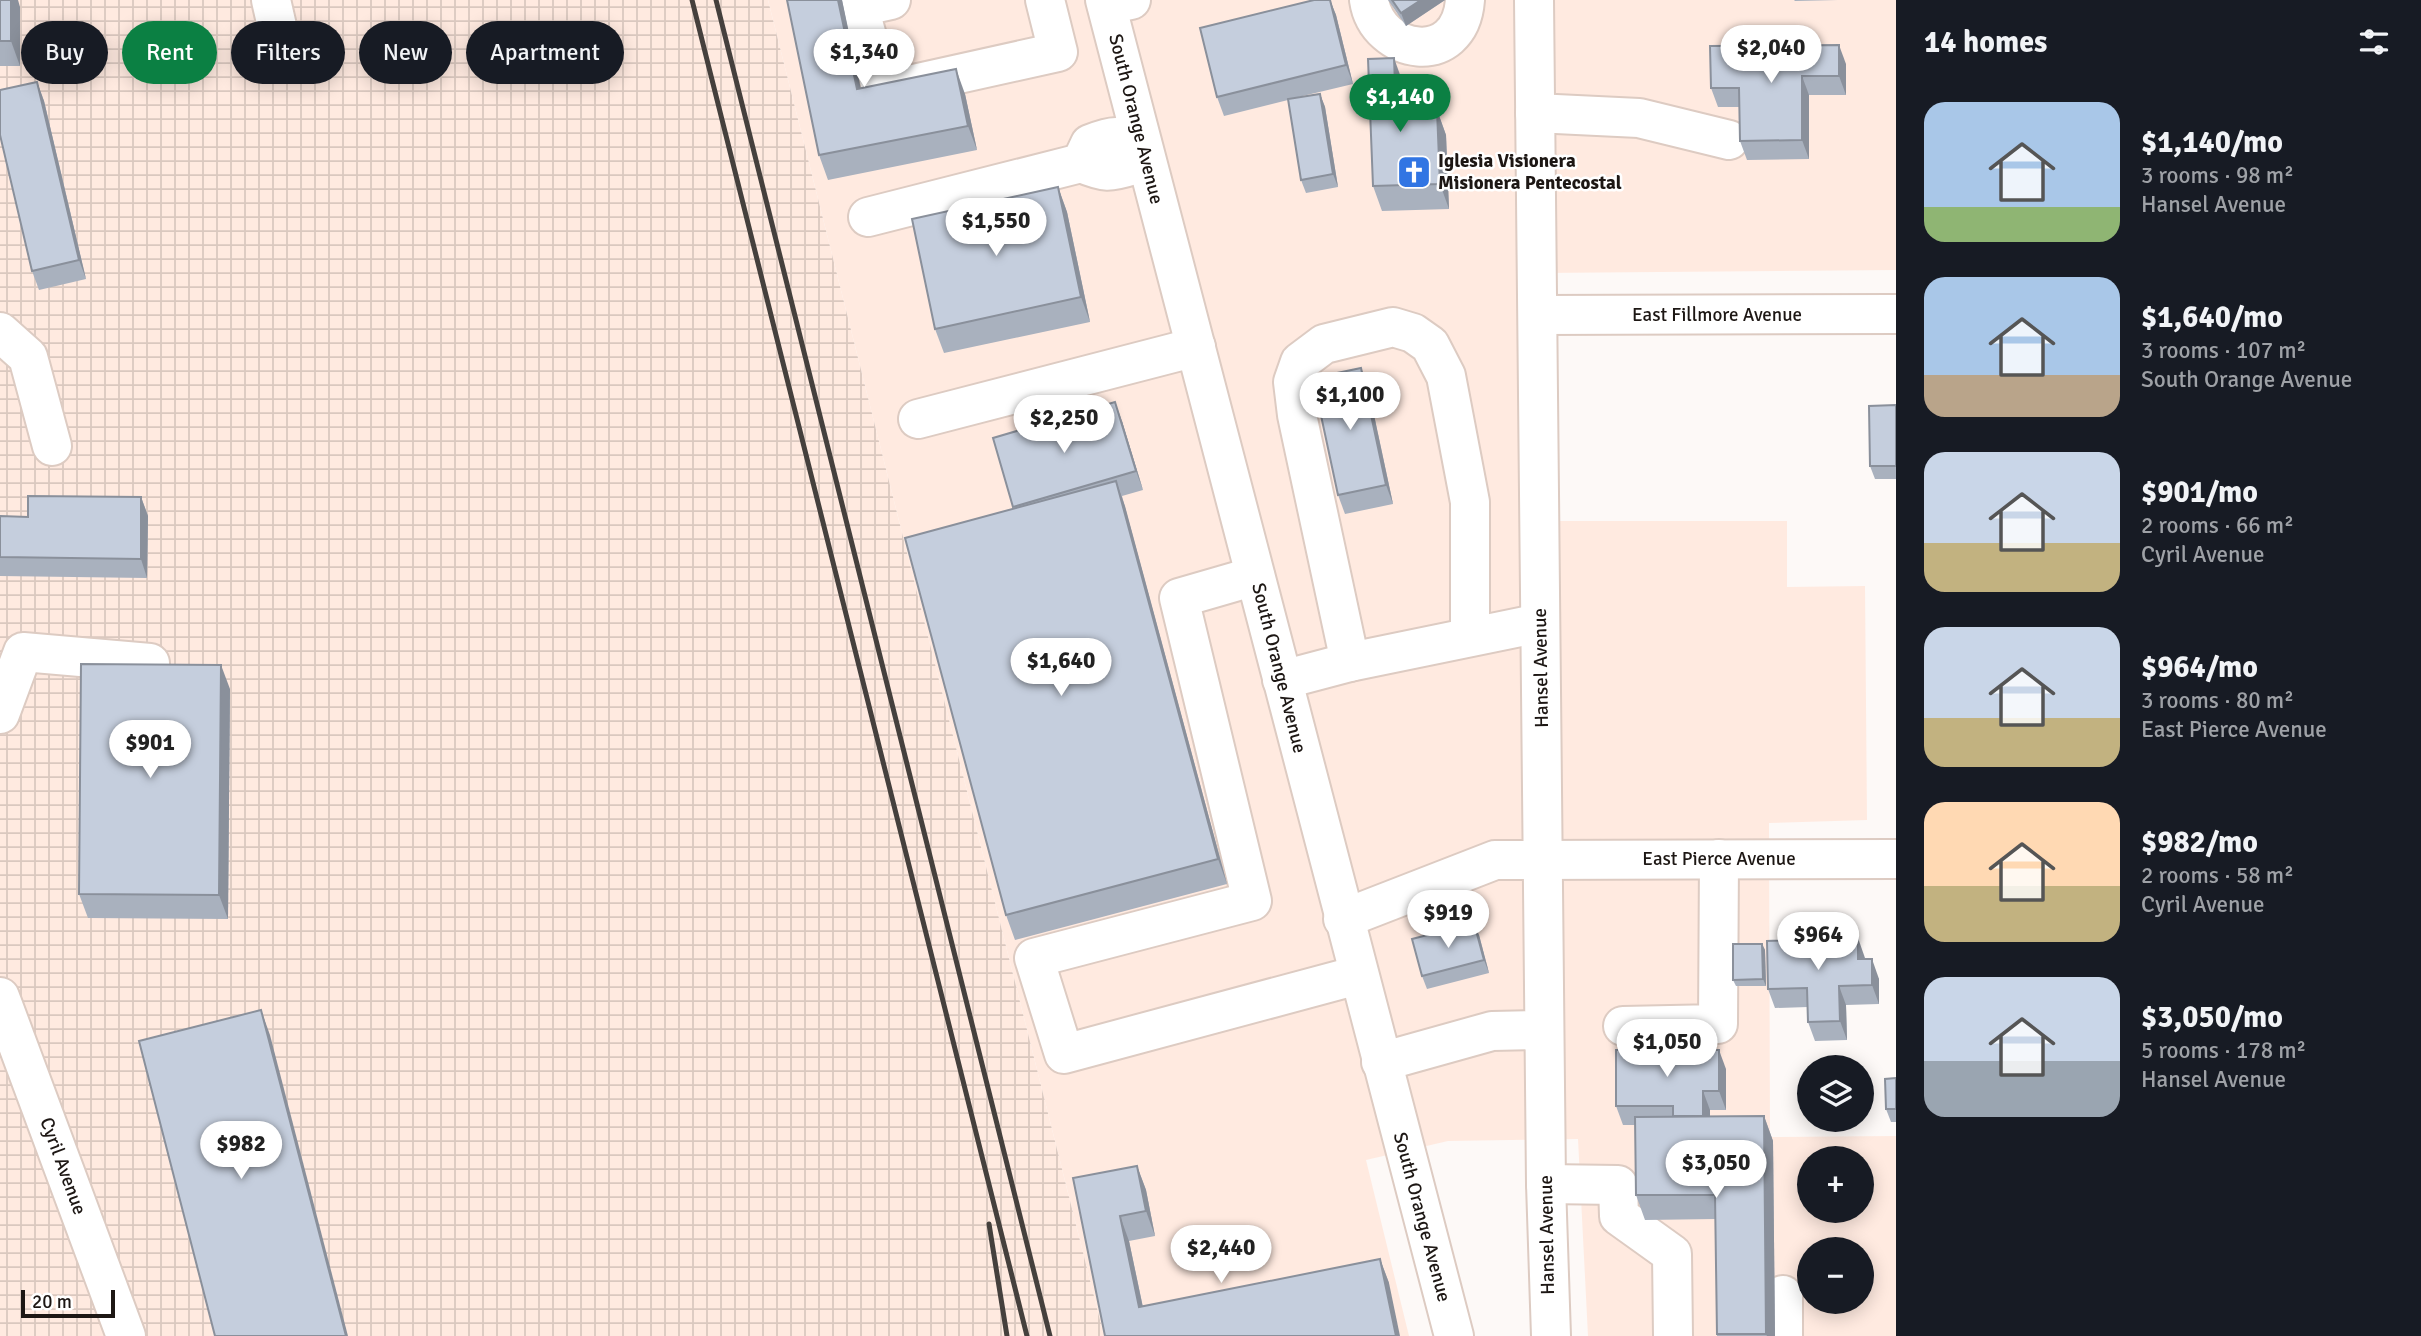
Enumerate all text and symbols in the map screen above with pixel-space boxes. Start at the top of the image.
chip: Buy [21,21,108,84]
chip: Rent [122,21,217,84]
chip: Filters [231,21,345,84]
chip: New [359,21,452,84]
chip: Apartment [466,21,624,84]
icon: filters [2355,23,2393,61]
text: 14 homes [1924,24,2047,61]
pin: $2,040 [1714,25,1828,85]
pin: $1,340 [807,29,921,89]
street label: South Orange Avenue [1103,31,1169,207]
text: $2,040 [1737,33,1805,62]
text: $1,340 [830,37,898,66]
pin: $1,140 [1343,74,1457,134]
text: $1,140 [1366,82,1434,111]
text: $1,140/mo [2141,124,2283,161]
icon: home [1980,130,2064,214]
place label: Iglesia Visionera Misionera Pentecostal [1438,149,1622,195]
church icon: Iglesia Visionera Misionera Pentecostal [1395,153,1433,191]
text: 3 rooms · 98 m² [2141,161,2294,190]
text: Hansel Avenue [2141,190,2286,219]
pin: $1,550 [939,198,1053,258]
text: $1,550 [962,206,1030,235]
text: $1,640/mo [2141,299,2283,336]
street label: East Fillmore Avenue [1632,303,1802,327]
icon: home [1980,305,2064,389]
text: 3 rooms · 107 m² [2141,336,2306,365]
text: South Orange Avenue [2141,365,2352,394]
pin: $1,100 [1293,372,1407,432]
text: $1,100 [1316,380,1384,409]
pin: $2,250 [1007,396,1121,455]
text: $2,250 [1030,403,1098,432]
text: $901/mo [2141,474,2258,511]
icon: home [1980,480,2064,564]
text: 2 rooms · 66 m² [2141,511,2294,540]
text: Cyril Avenue [2141,540,2264,569]
street label: South Orange Avenue [1246,580,1312,756]
street label: Hansel Avenue [1528,608,1554,728]
pin: $1,640 [1004,638,1118,698]
text: $1,640 [1027,646,1095,675]
text: $964/mo [2141,649,2258,686]
icon: home [1980,655,2064,739]
text: 3 rooms · 80 m² [2141,686,2294,715]
text: East Pierce Avenue [2141,715,2327,744]
pin: $901 [109,720,191,780]
text: $901 [125,728,175,757]
text: $982/mo [2141,824,2258,861]
icon: home [1980,830,2064,914]
street label: East Pierce Avenue [1642,847,1796,871]
text: 2 rooms · 58 m² [2141,861,2294,890]
pin: $919 [1407,890,1489,950]
text: Cyril Avenue [2141,890,2264,919]
text: $919 [1423,898,1473,927]
pin: $964 [1777,912,1859,972]
text: $964 [1793,920,1843,949]
text: $3,050/mo [2141,999,2283,1036]
icon: home [1980,1005,2064,1089]
pin: $1,050 [1610,1020,1724,1079]
text: $1,050 [1633,1027,1701,1056]
text: 5 rooms · 178 m² [2141,1036,2306,1065]
map controls [1797,1055,1874,1314]
button: layers [1797,1055,1874,1132]
text: Hansel Avenue [2141,1065,2286,1094]
street label: Cyril Avenue [34,1114,92,1218]
pin: $982 [200,1122,282,1181]
text: $982 [216,1129,266,1158]
street label: South Orange Avenue [1388,1130,1456,1304]
pin: $3,050 [1659,1140,1773,1200]
button: + [1797,1146,1874,1223]
text: $3,050 [1682,1148,1750,1177]
street label: Hansel Avenue [1534,1175,1560,1295]
pin: $2,440 [1164,1226,1278,1285]
text: $2,440 [1187,1233,1255,1262]
button: − [1797,1237,1874,1314]
scale bar [21,1287,116,1319]
text: 20 m [32,1290,72,1314]

